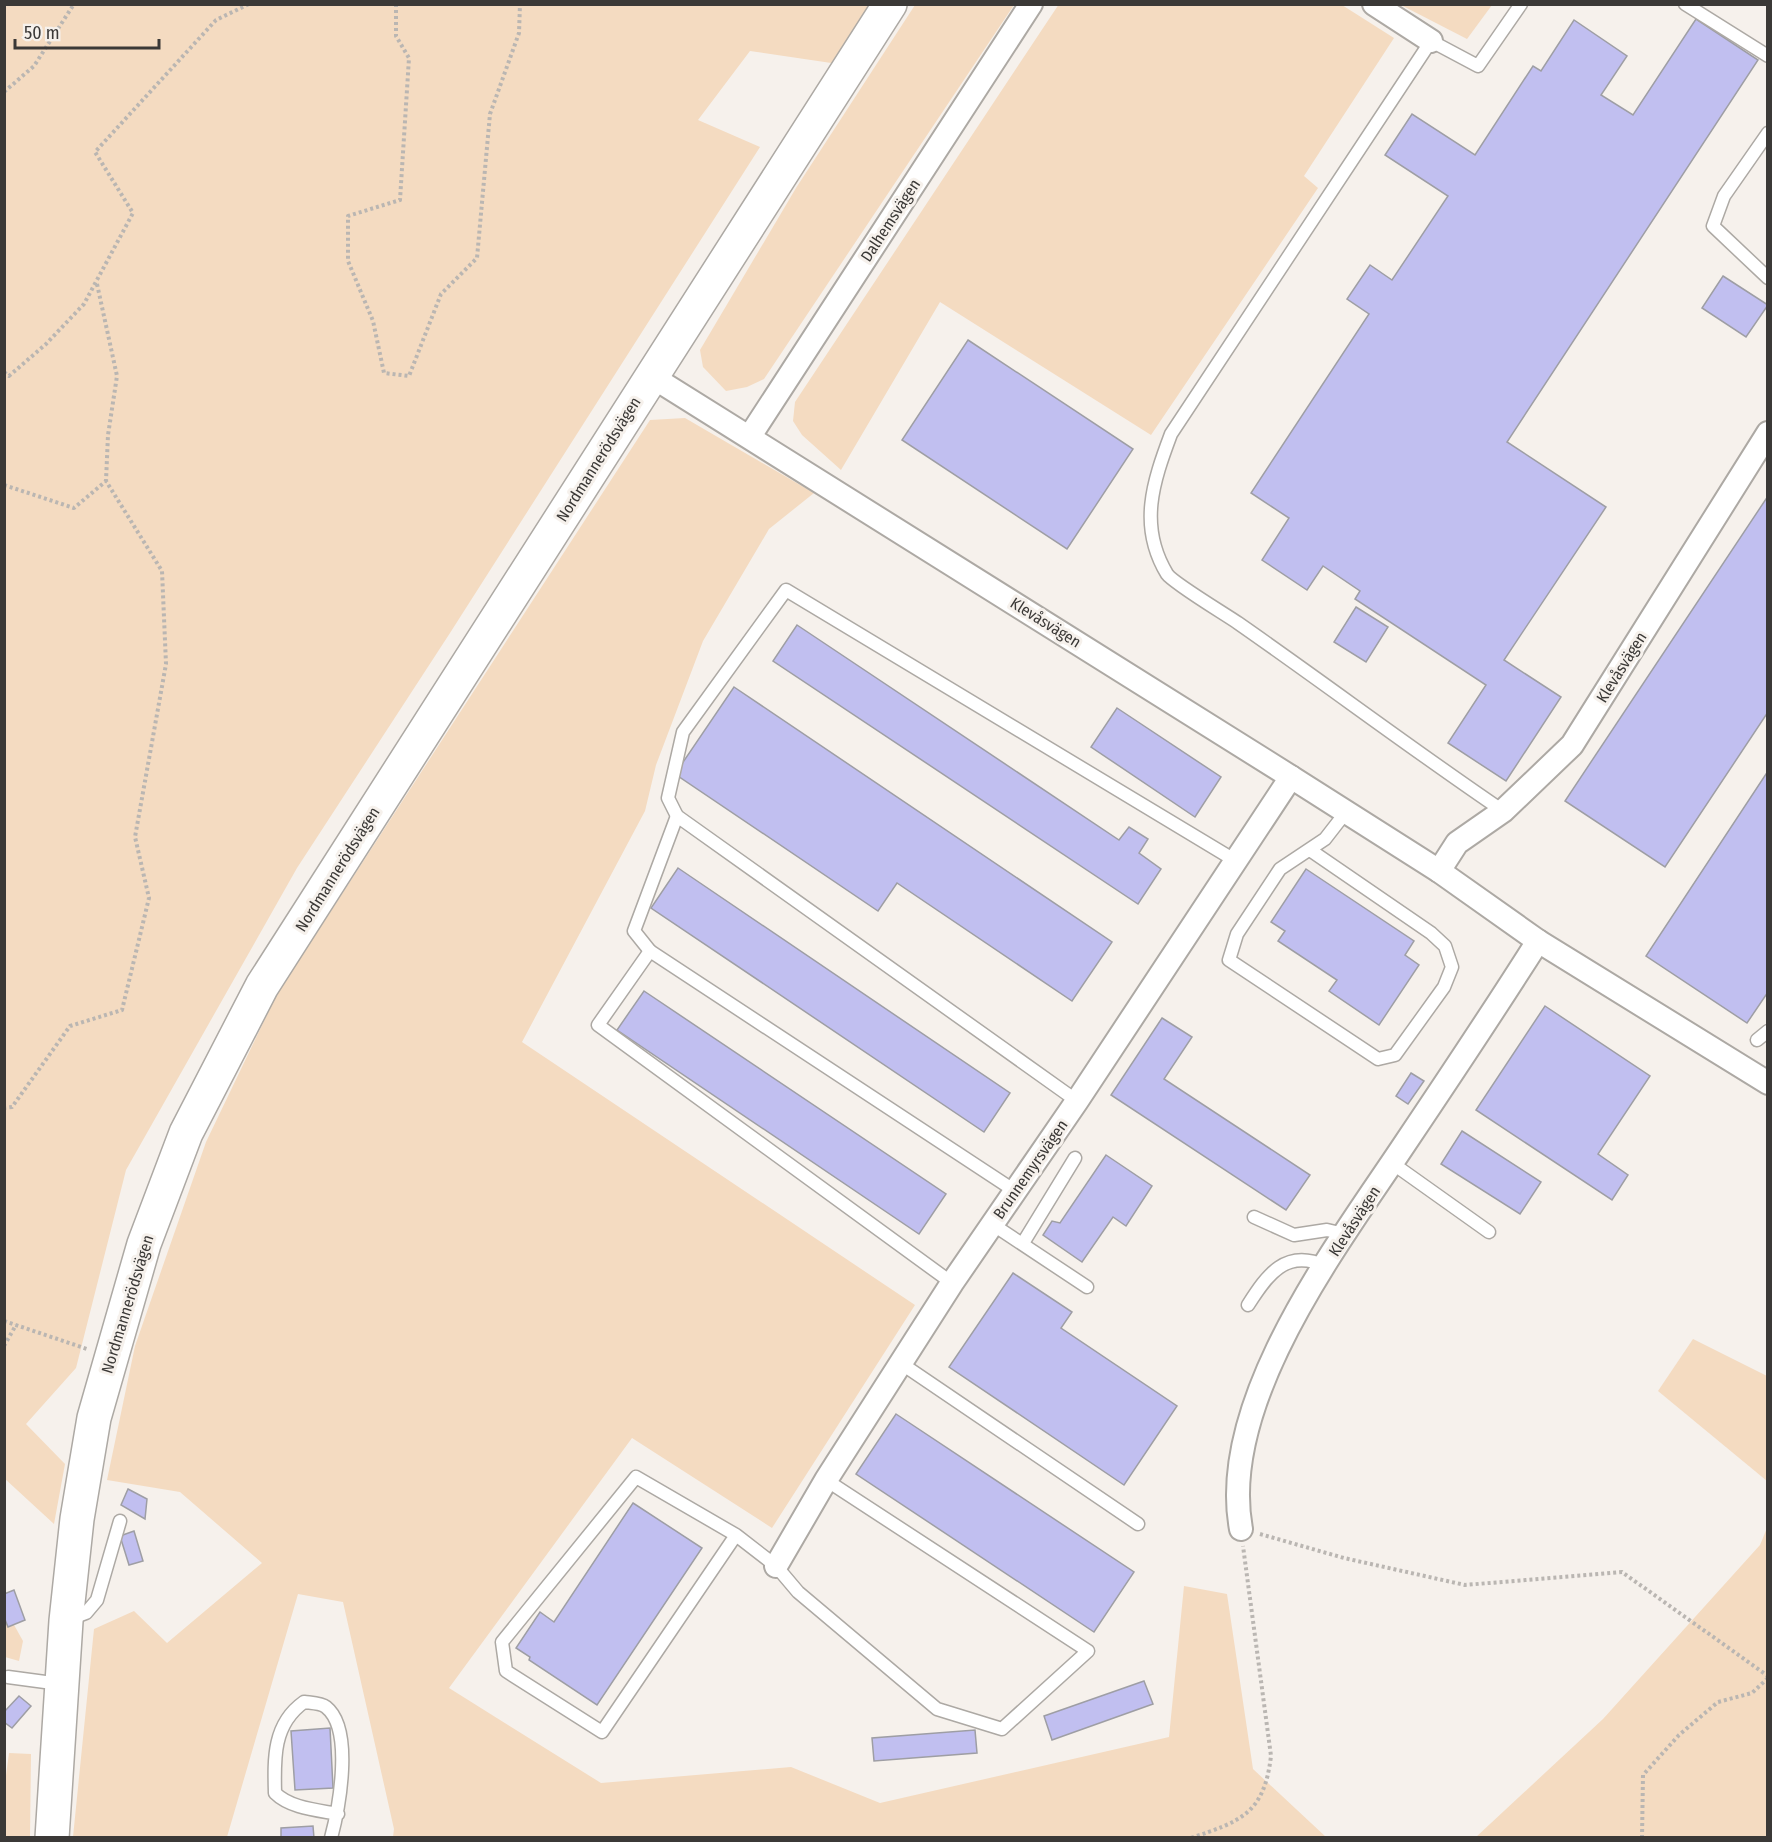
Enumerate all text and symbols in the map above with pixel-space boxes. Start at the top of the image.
scale bar [15,12,159,50]
text: 50 m [24,22,60,44]
street label: Dalhemsvägen [857,175,924,265]
street label: Nordmannerödsvägen [552,393,645,525]
street label: Klevåsvägen [1007,593,1085,652]
street label: Klevåsvägen [1592,628,1651,706]
street label: Nordmannerödsvägen [291,803,384,935]
street label: Brunnemyrsvägen [989,1116,1072,1223]
street label: Klevåsvägen [1325,1183,1384,1260]
street label: Nordmannerödsvägen [97,1233,158,1376]

